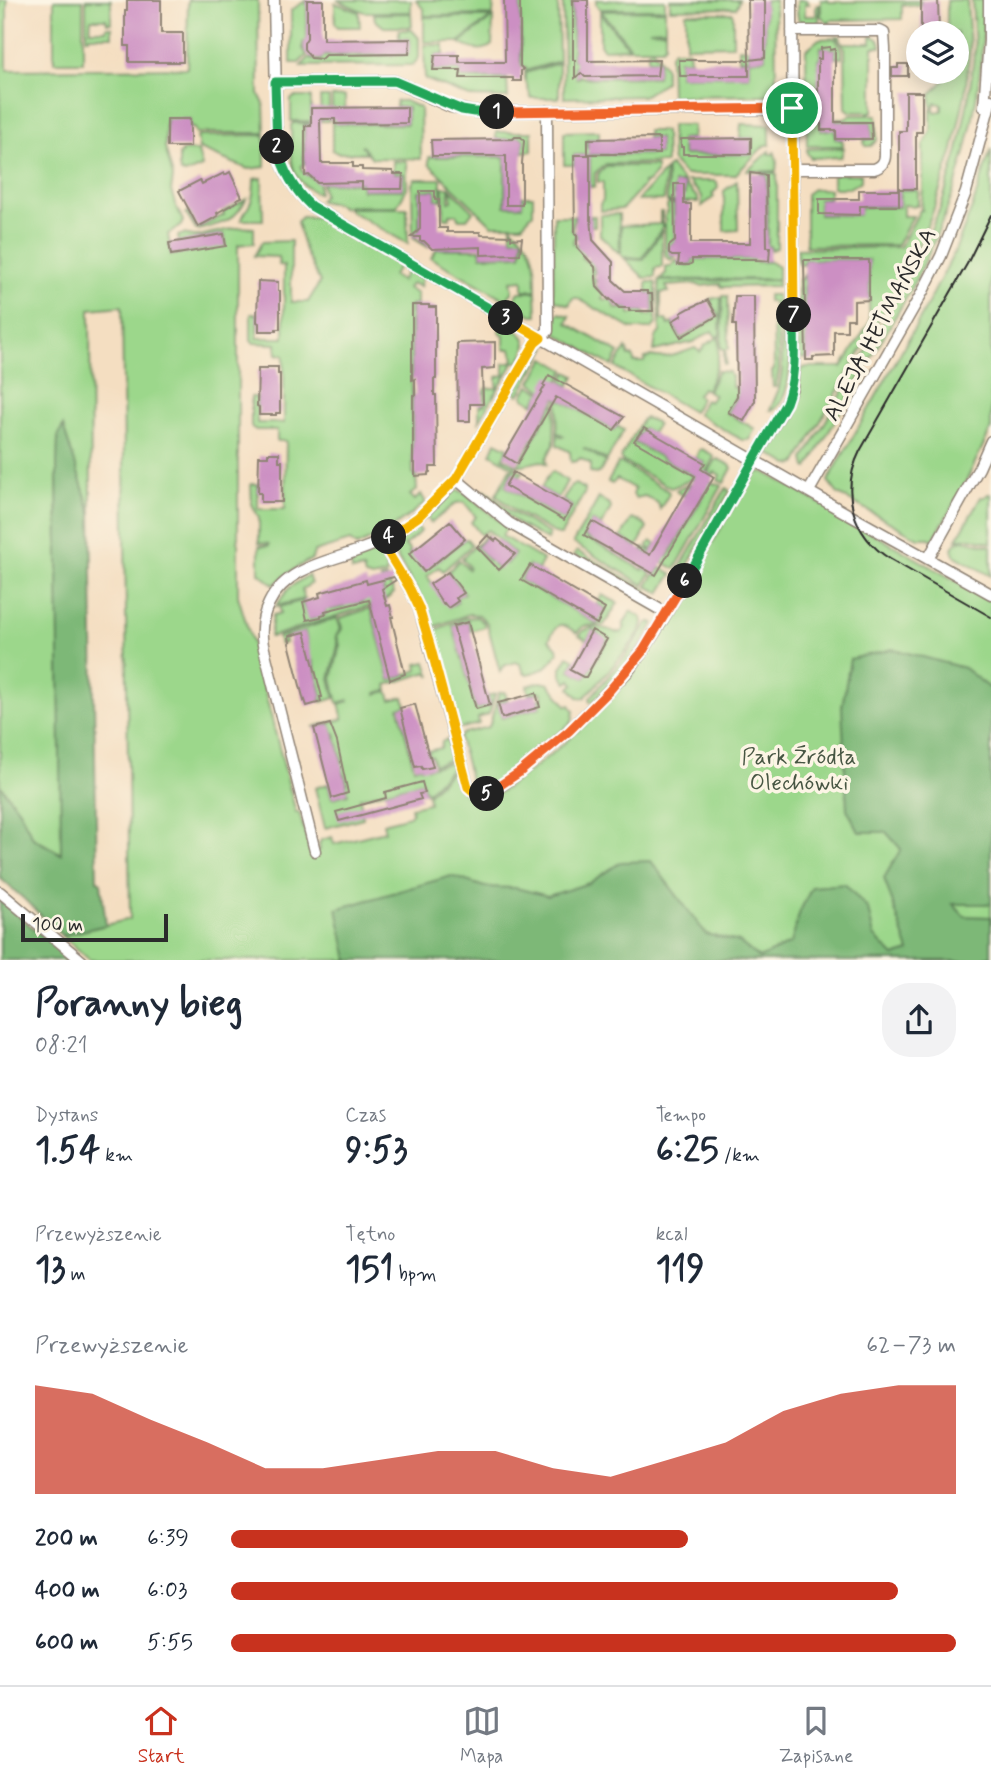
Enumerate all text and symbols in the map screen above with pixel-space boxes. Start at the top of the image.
map controls [906,21,969,84]
button: layers [906,21,969,84]
pin [762,78,822,138]
icon: arrive [773,89,811,127]
pin: 1 [480,94,514,130]
text: 1 [492,99,501,124]
pin: 2 [260,130,294,164]
text: 2 [272,134,281,159]
street label: ALEJA HETMAŃSKA [817,223,944,427]
pin: 7 [776,298,812,332]
pin: 3 [489,300,524,336]
text: 7 [788,302,799,327]
text: 3 [501,305,510,330]
pin: 4 [372,520,406,554]
text: 4 [383,524,394,549]
pin: 6 [668,564,702,598]
text: 6 [680,568,689,593]
park label: Park Źródła Olechówki [742,743,856,799]
pin: 5 [470,776,504,812]
text: 5 [481,781,492,806]
scale bar [21,912,168,943]
text: 100 m [32,913,83,938]
text: Poranny bieg [35,980,242,1029]
button: share [882,983,956,1057]
text: 08:21 [35,1031,88,1061]
text: Dystans [35,1103,98,1128]
text: Czas [345,1103,386,1128]
text: Tempo [656,1103,706,1128]
text: 1.54 [35,1128,100,1174]
text: 9:53 [345,1128,408,1174]
text: 6:25 [656,1128,719,1174]
text: km [100,1143,133,1168]
text: /km [719,1143,760,1168]
text: Przewyższenie [35,1222,162,1247]
text: Tętno [345,1222,395,1247]
text: kcal [656,1222,688,1247]
text: 13 [35,1247,65,1293]
text: 151 [345,1247,393,1293]
text: 119 [656,1247,705,1293]
text: m [65,1262,86,1287]
text: bpm [393,1262,437,1287]
text: Przewyższenie [35,1331,188,1361]
text: 62–73 m [866,1331,956,1361]
text: 200 m [35,1524,98,1554]
text: 6:39 [147,1524,189,1554]
text: 400 m [35,1576,100,1606]
text: 6:03 [147,1576,188,1606]
text: 600 m [35,1628,98,1658]
text: 5:55 [147,1628,193,1658]
tab: Start [138,1702,185,1769]
tab: Mapa [460,1702,503,1769]
tab: Zapisane [779,1702,853,1769]

